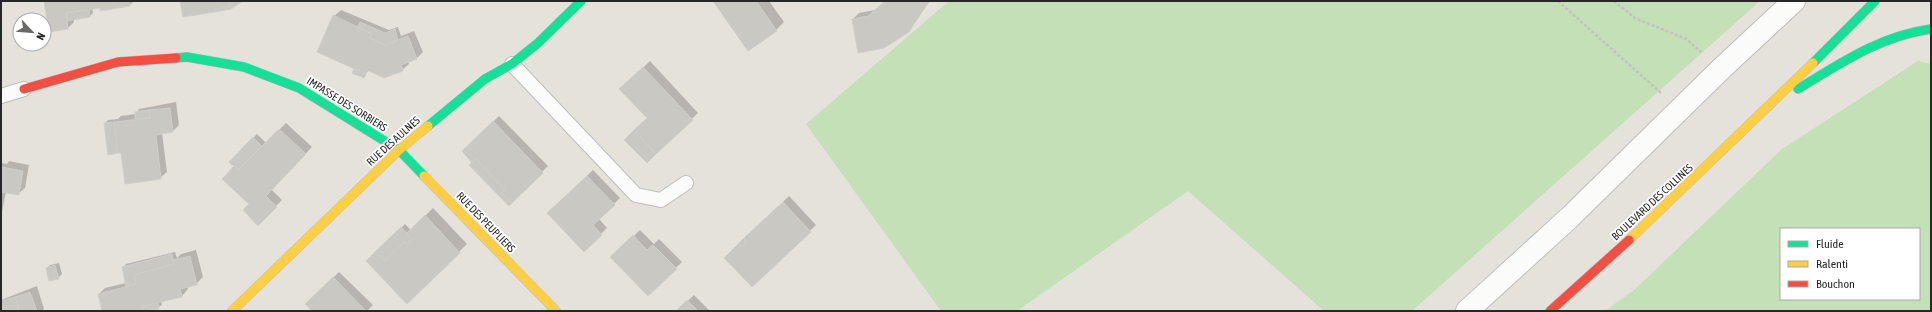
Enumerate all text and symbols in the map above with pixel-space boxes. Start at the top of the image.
north arrow [12,12,52,52]
text: N [34,31,48,42]
street label: IMPASSE DES SORBIERS [305,74,390,134]
street label: RUE DES AULNES [364,114,422,168]
street label: BOULEVARD DES COLLINES [1609,161,1695,243]
street label: RUE DES PEUPLIERS [454,189,518,255]
legend [1780,228,1920,300]
text: Fluide [1816,237,1844,251]
text: Ralenti [1816,257,1848,271]
text: Bouchon [1816,277,1855,291]

